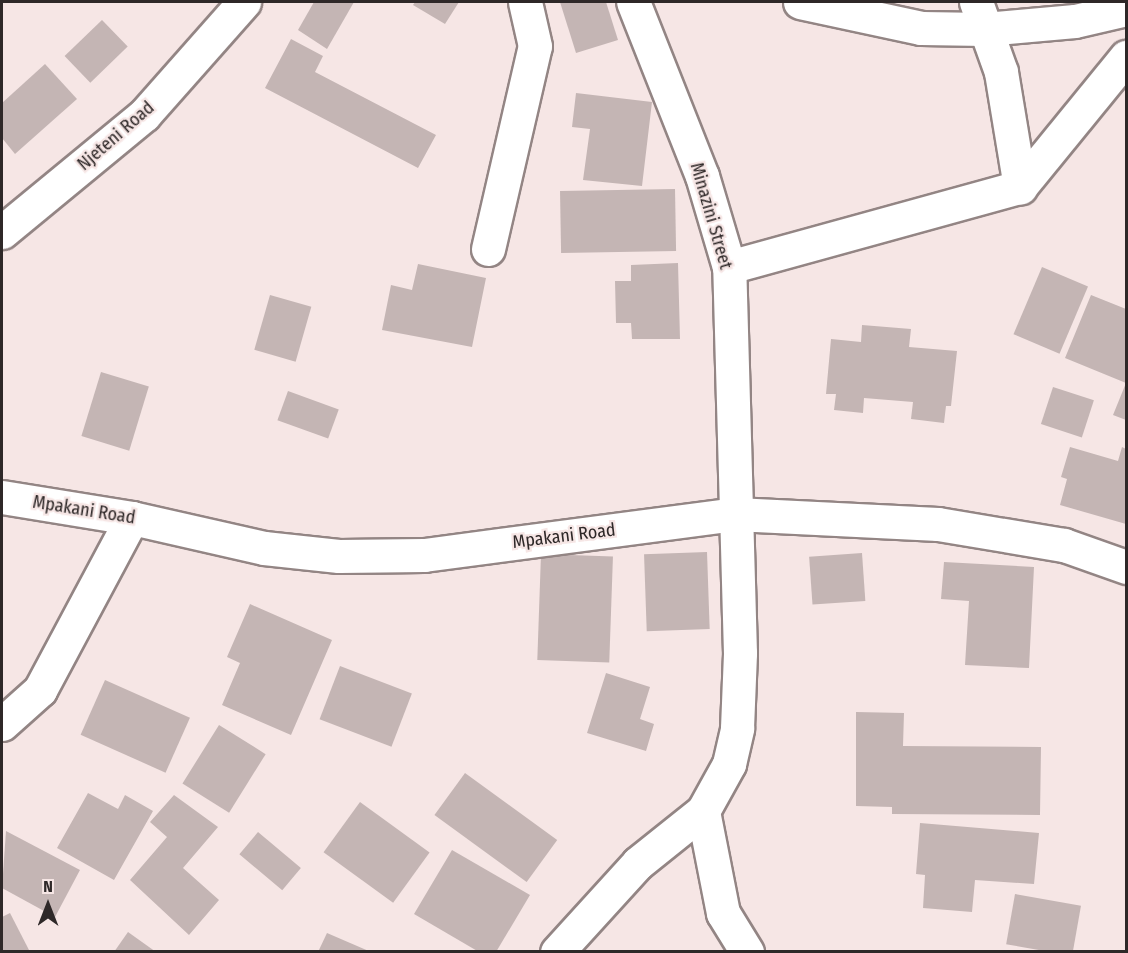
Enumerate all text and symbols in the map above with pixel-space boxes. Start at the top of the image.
street label: Njeteni Road [73,97,159,175]
street label: Minazini Street [685,160,737,272]
street label: Mpakani Road [31,491,137,529]
street label: Mpakani Road [511,519,617,553]
north arrow [18,875,78,935]
text: N [43,877,53,896]

